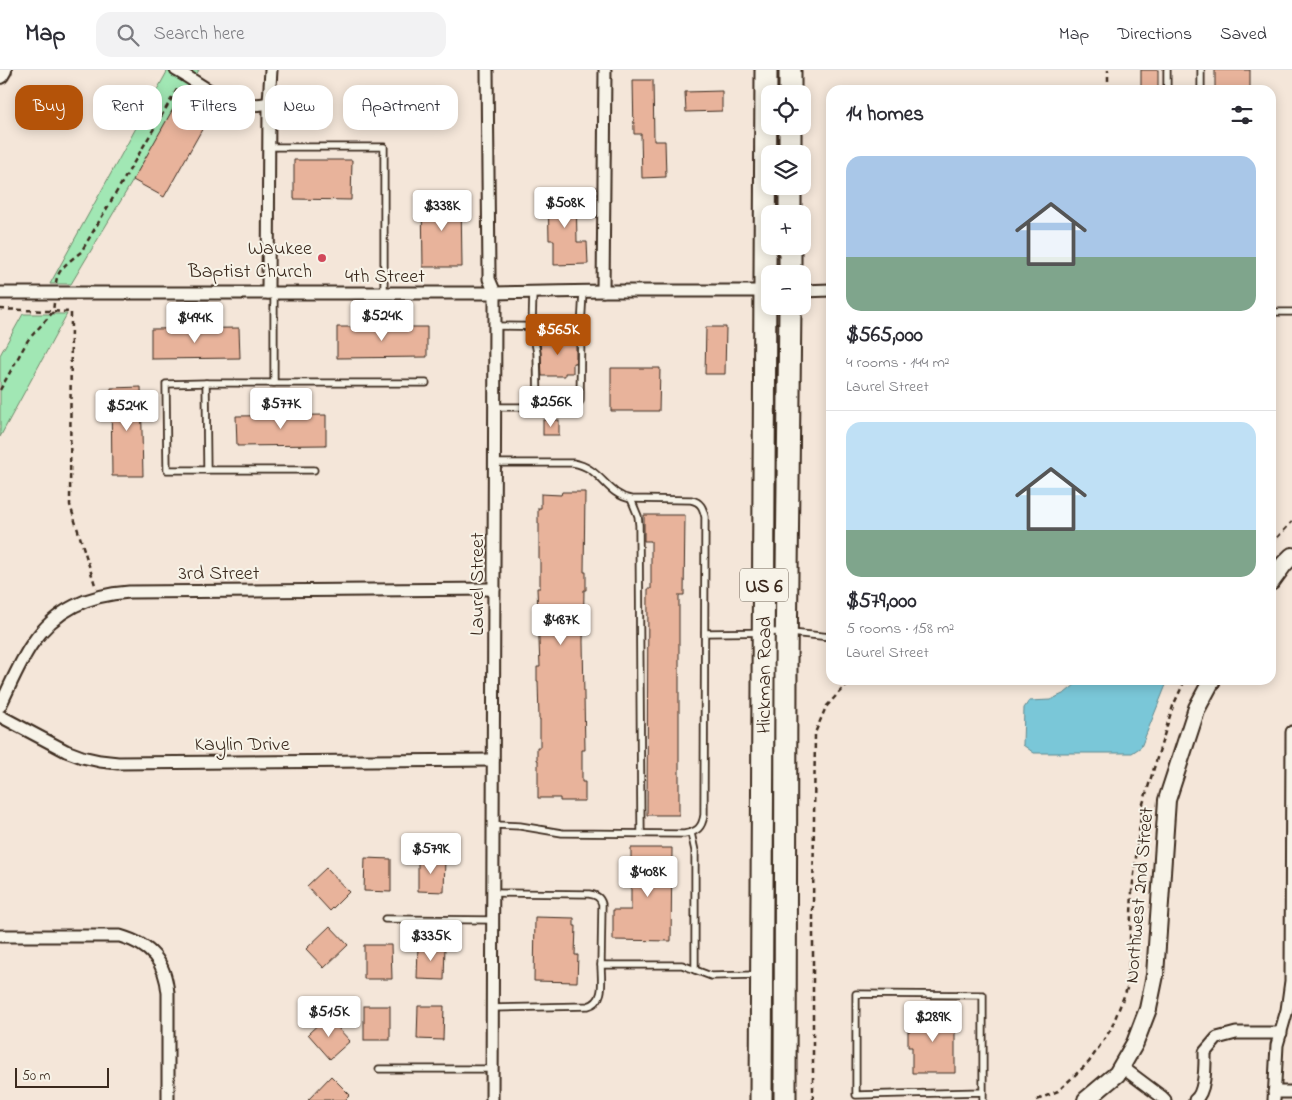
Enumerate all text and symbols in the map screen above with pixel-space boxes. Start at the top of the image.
search box [96,12,446,57]
text: Map [25,17,66,52]
icon: search [114,21,142,49]
text: Search here [154,21,245,48]
text: Map [1059,22,1089,48]
text: Directions [1117,22,1192,48]
text: Saved [1220,22,1267,48]
chip: Buy [15,85,83,130]
chip: Rent [93,85,162,130]
chip: Filters [172,85,255,130]
chip: New [265,85,333,130]
chip: Apartment [343,85,458,130]
map controls [761,85,811,315]
button: locate [761,85,811,135]
text: 14 homes [846,100,924,130]
icon: filters [1228,101,1256,129]
button: layers [761,145,811,195]
pin: $508K [530,186,600,229]
icon: home [1006,189,1096,279]
pin: $338K [407,190,477,232]
text: $508K [545,191,585,215]
text: $338K [424,194,460,218]
button: + [761,205,811,255]
place label: Waukee Baptist Church [187,235,312,287]
marker: Waukee Baptist Church [316,252,328,264]
street label: 4th Street [345,263,425,292]
button: − [761,265,811,315]
pin: $524K [347,300,417,342]
pin: $494K [160,302,230,344]
text: $524K [361,304,403,328]
text: $494K [177,306,213,330]
pin: $565K [523,314,593,356]
text: $565K [537,318,579,342]
text: $565,000 [846,321,923,351]
text: 4 rooms · 144 m² [846,351,950,375]
text: Laurel Street [846,375,929,399]
pin: $256K [516,386,586,428]
pin: $577K [246,388,316,430]
pin: $524K [92,390,162,432]
text: $256K [530,390,572,414]
text: $577K [261,392,301,416]
text: $524K [106,394,148,418]
icon: home [1006,454,1096,544]
street label: Laurel Street [464,532,493,636]
street label: 3rd Street [178,560,260,589]
road number: US 6 [740,568,788,602]
text: $579,000 [846,587,917,617]
pin: $487K [526,604,596,646]
text: $487K [543,608,579,632]
street label: Hickman Road [751,616,780,734]
text: 5 rooms · 158 m² [846,617,954,641]
text: Laurel Street [846,641,929,665]
street label: Kaylin Drive [194,731,290,760]
street label: Northwest 2nd Street [1118,806,1163,985]
pin: $579K [396,832,466,875]
text: $579K [412,837,450,861]
pin: $408K [613,856,683,898]
text: $408K [630,860,666,884]
pin: $335K [396,920,466,962]
text: $335K [411,924,451,948]
pin: $515K [294,996,364,1038]
text: $515K [309,1000,349,1024]
pin: $289K [898,1000,968,1043]
text: $289K [915,1005,951,1029]
scale bar [15,1065,109,1088]
text: 50 m [22,1066,50,1087]

